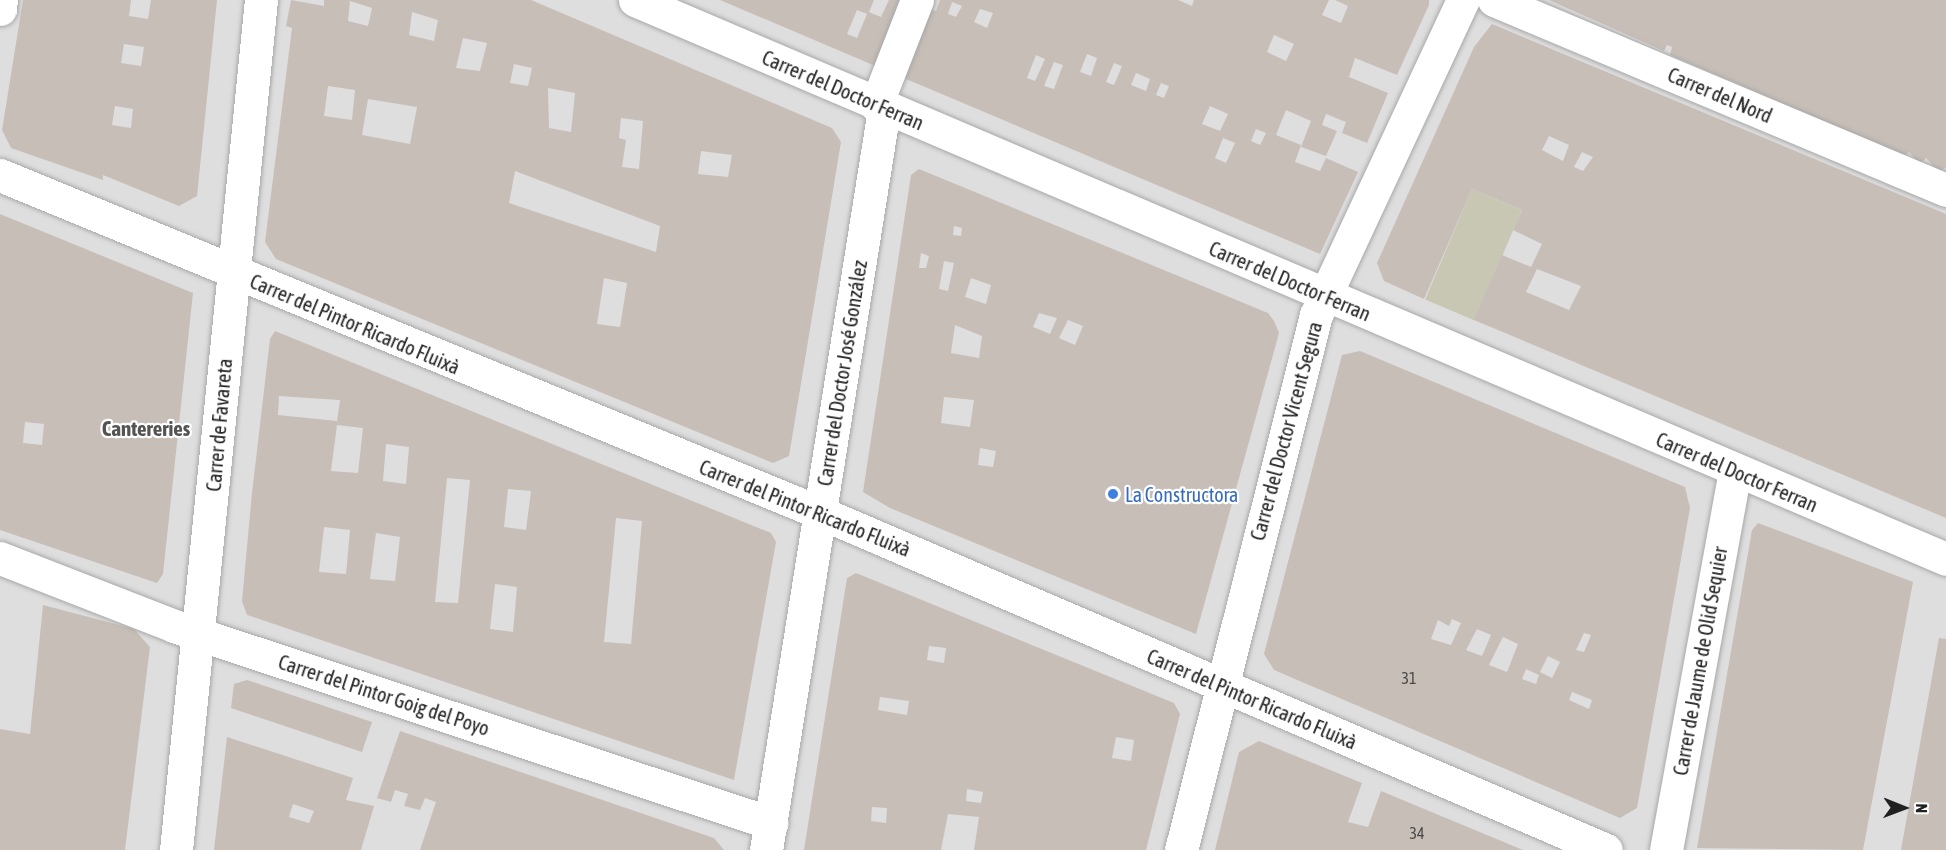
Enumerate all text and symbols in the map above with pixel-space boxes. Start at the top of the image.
street label: Carrer del Doctor Ferran [759,45,927,135]
street label: Carrer del Nord [1664,62,1776,128]
street label: Carrer del Doctor Ferran [1206,236,1374,326]
street label: Carrer del Doctor José González [812,258,872,488]
street label: Carrer del Pintor Ricardo Fluixà [247,269,463,379]
street label: Carrer del Doctor Vicent Segura [1245,319,1327,543]
street label: Carrer de Favareta [201,357,237,493]
district label: Cantereries [102,415,190,441]
street label: Carrer del Doctor Ferran [1653,427,1821,517]
street label: Carrer del Pintor Ricardo Fluixà [696,455,914,561]
place label: La Constructora [1125,482,1238,506]
marker: La Constructora [1106,487,1120,501]
street label: Carrer de Jaume de Olid Sequier [1668,545,1732,777]
street label: Carrer del Pintor Ricardo Fluixà [1144,644,1360,754]
street label: Carrer del Pintor Goig del Poyo [275,650,493,740]
house number: 31 [1401,668,1417,688]
north arrow [1874,778,1934,838]
text: N [1913,803,1931,813]
house number: 34 [1409,823,1425,843]

